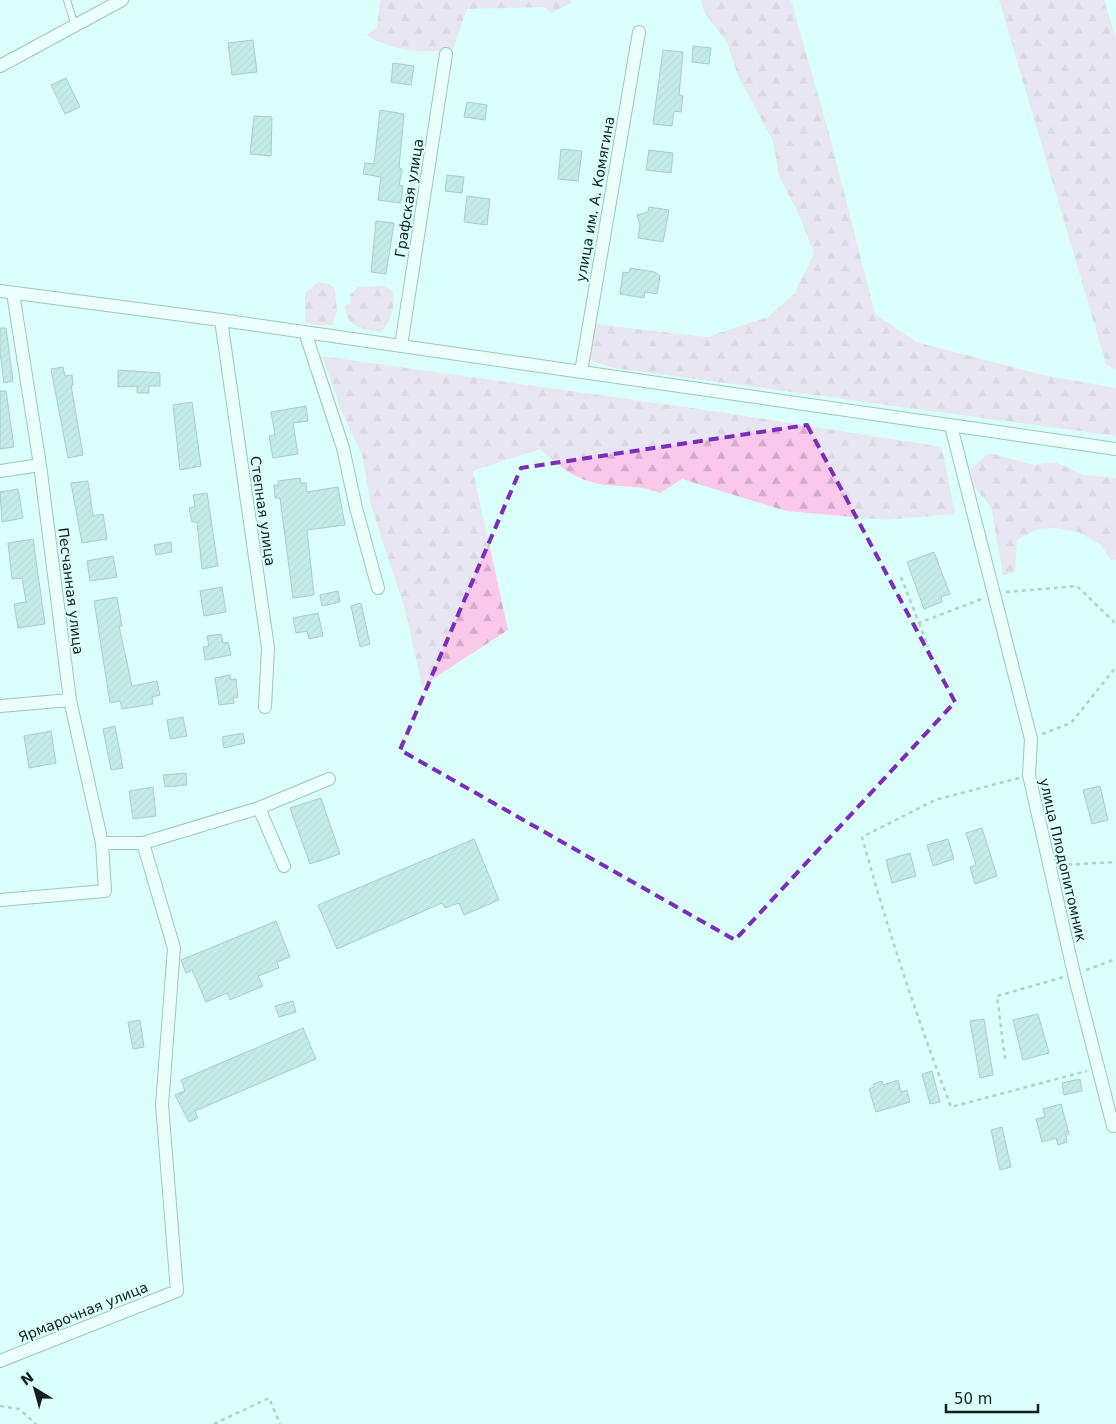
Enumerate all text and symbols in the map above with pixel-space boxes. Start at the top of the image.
street label: улица им. А. Комягина [573,115,617,283]
street label: Графская улица [392,137,426,259]
street label: Степная улица [247,455,279,567]
street label: Песчанная улица [55,527,87,655]
street label: улица Плодопитомник [1036,777,1090,943]
street label: Ярмарочная улица [16,1279,150,1345]
north arrow [10,1364,60,1414]
text: N [18,1369,37,1389]
scale bar [946,1382,1038,1414]
text: 50 m [954,1390,992,1408]

